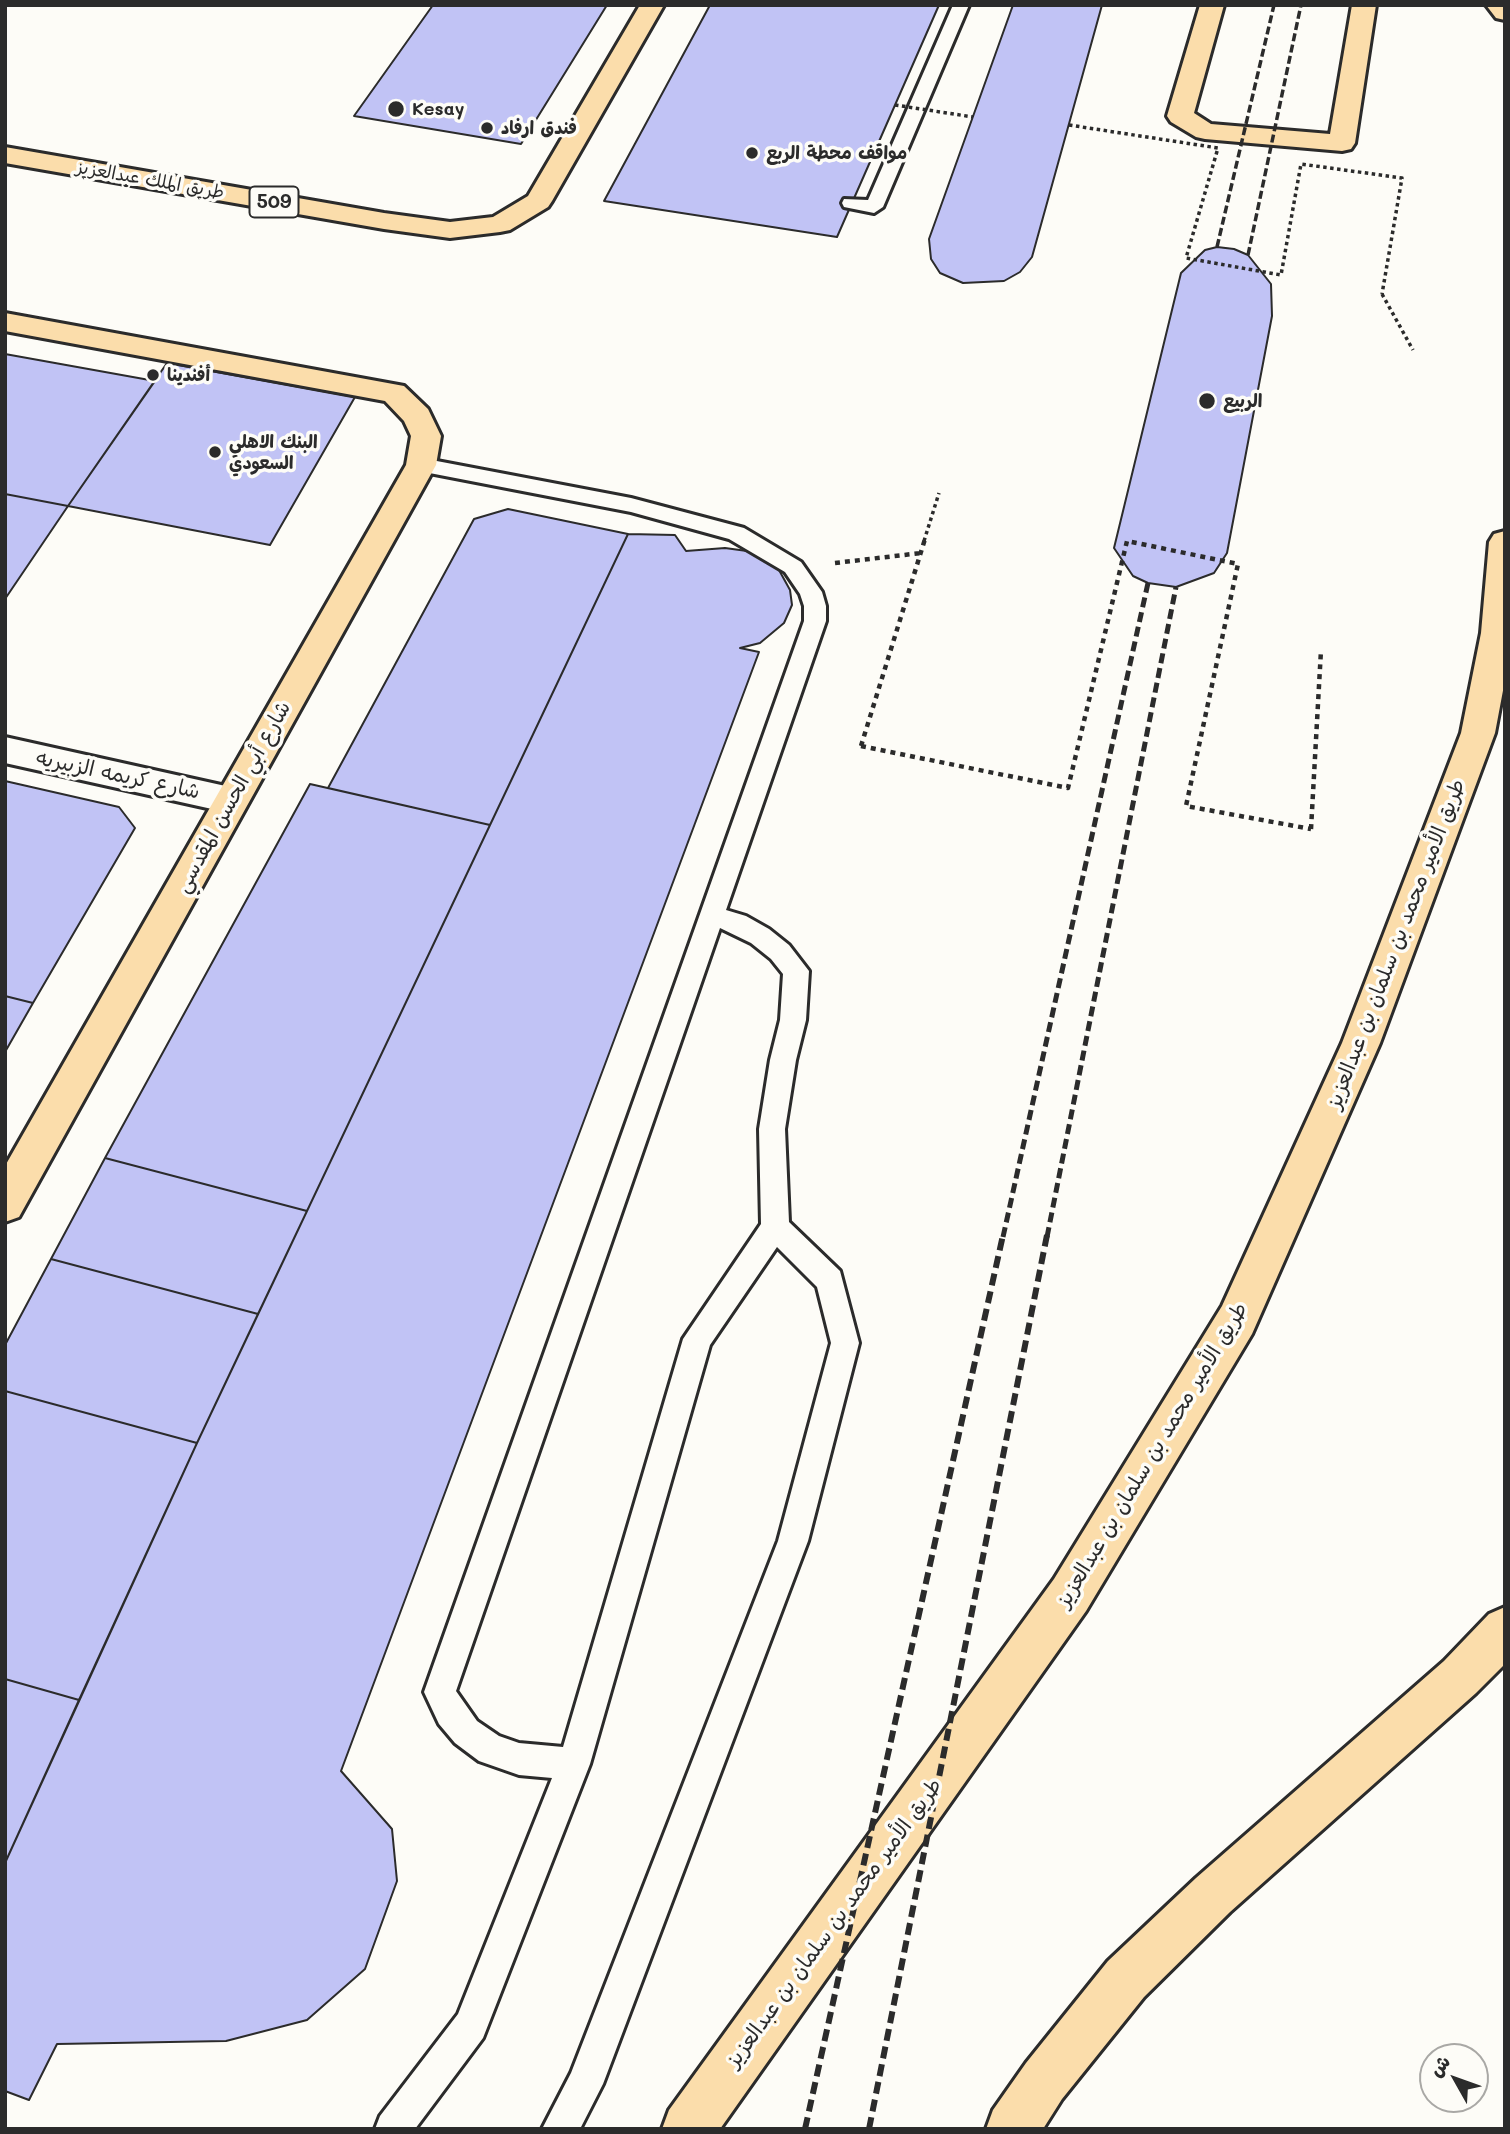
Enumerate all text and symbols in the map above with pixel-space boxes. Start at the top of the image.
place label: Kesay [412,98,464,120]
marker: Kesay [386,99,406,119]
place label: فندق ارفاد [501,117,577,139]
marker: فندق ارفاد [479,120,495,136]
place label: مواقف محطة الربع [766,142,907,164]
marker: مواقف محطة الربع [744,145,760,161]
street label: طريق الملك عبدالعزيز [74,156,226,204]
road number: 509 [250,186,298,218]
place label: أفندينا [167,364,210,386]
marker: أفندينا [145,367,161,383]
place label: الربيع [1223,390,1262,412]
marker: الربيع [1197,391,1217,411]
place label: البنك الاهلي السعودي [229,431,318,474]
marker: البنك الاهلي السعودي [207,444,223,460]
street label: شارع أبي الحسن المقدسي [170,697,296,897]
street label: شارع كريمه الزبيريه [34,745,202,805]
street label: طريق الأمير محمد بن سلمان بن عبدالعزيز [1321,776,1471,1112]
street label: طريق الأمير محمد بن سلمان بن عبدالعزيز [1051,1298,1253,1612]
street label: طريق الأمير محمد بن سلمان بن عبدالعزيز [721,1774,947,2072]
north arrow [1419,2043,1489,2113]
text: ش [1423,2049,1455,2082]

